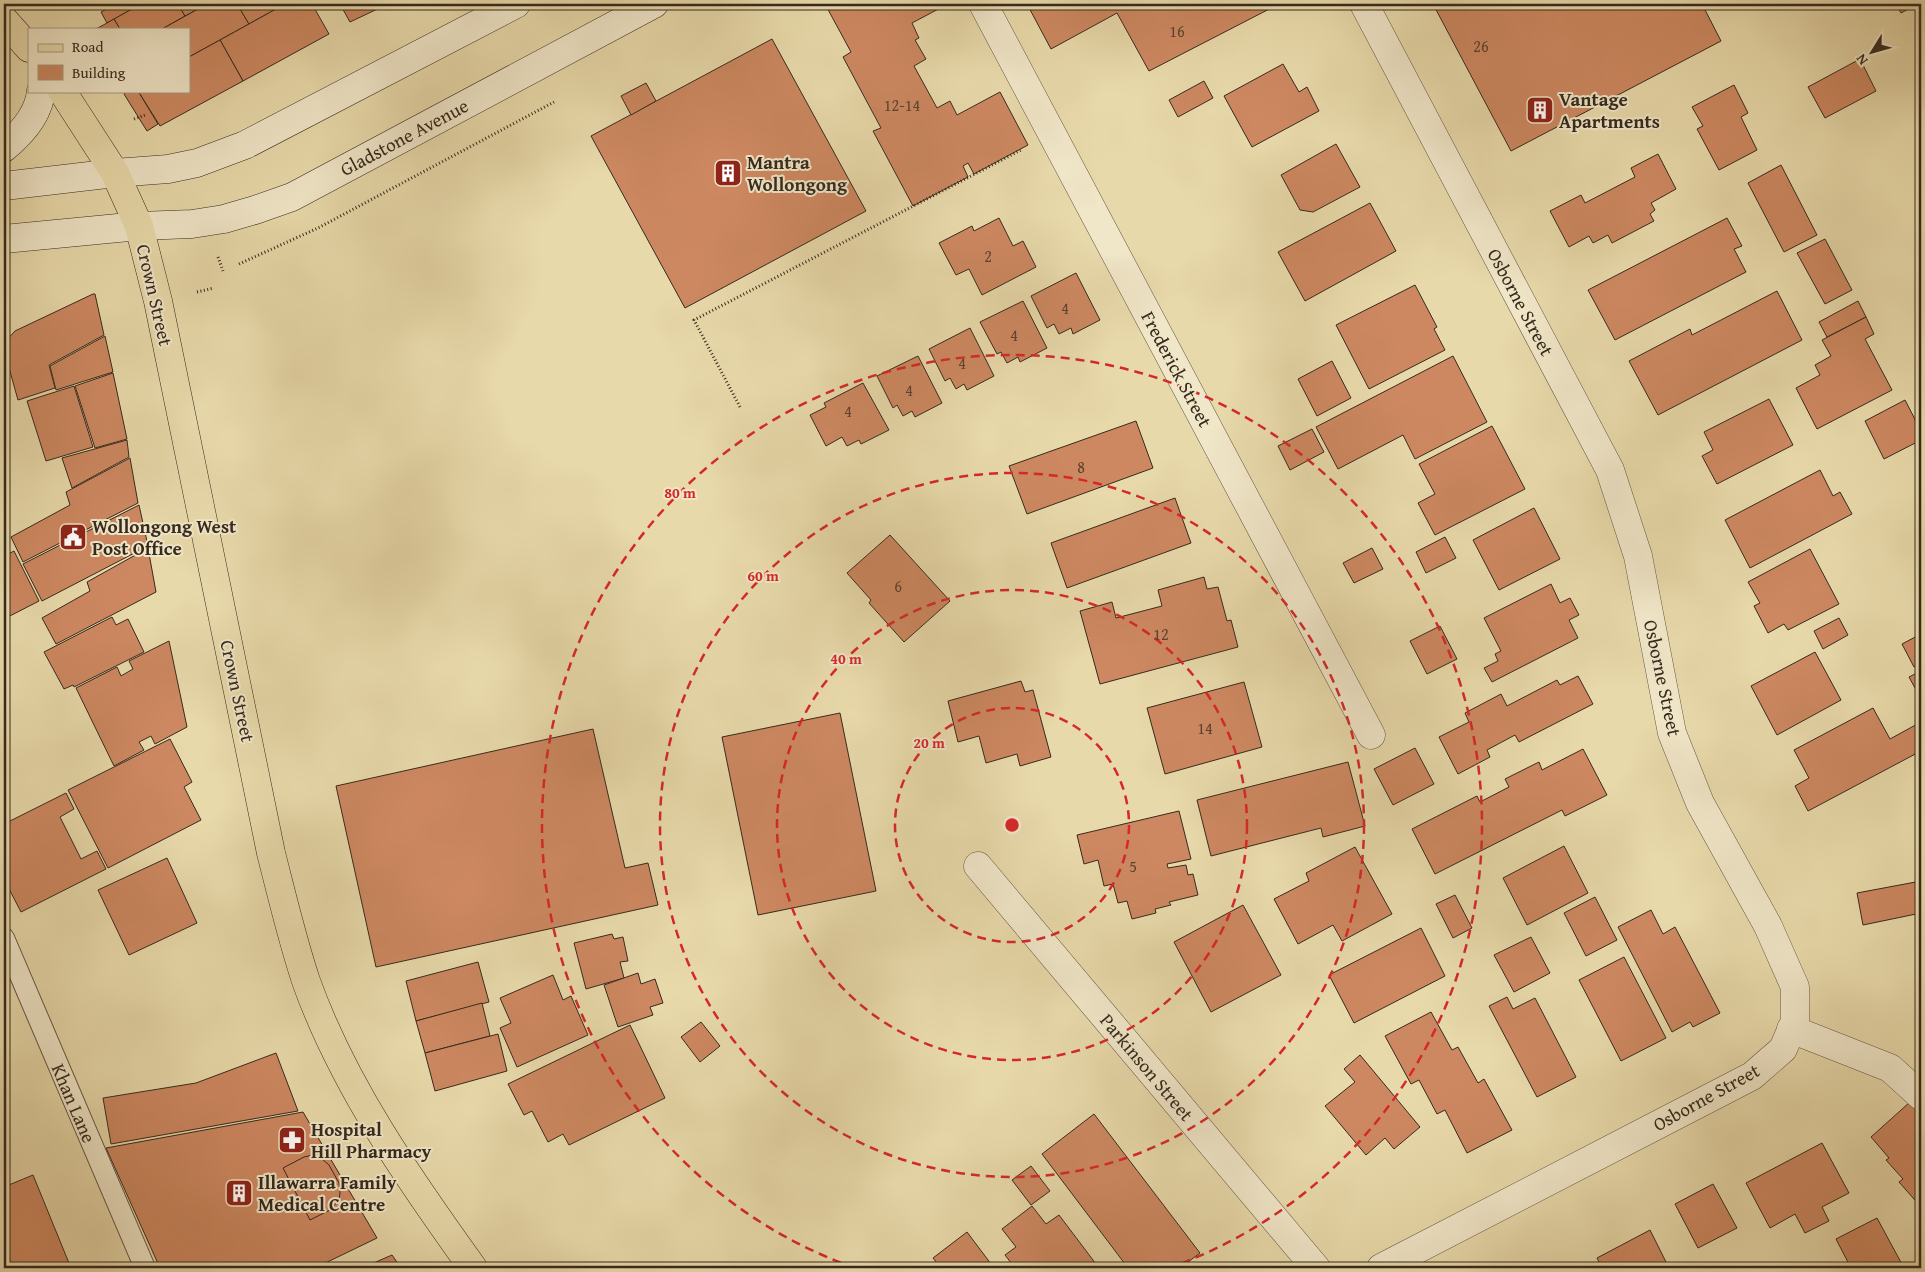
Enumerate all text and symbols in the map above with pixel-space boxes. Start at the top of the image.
house number: 16 [1169,19,1185,43]
legend [28,28,190,92]
north arrow [1848,28,1898,78]
house number: 26 [1473,34,1489,58]
text: Road [72,36,103,57]
text: N [1850,50,1872,70]
text: Building [72,62,126,83]
place label: Vantage Apartments [1559,85,1660,135]
street label: Gladstone Avenue [335,91,473,183]
house number: 12-14 [884,93,920,117]
building icon: Vantage Apartments [1525,95,1555,125]
place label: Mantra Wollongong [747,148,848,198]
building icon: Mantra Wollongong [713,158,743,188]
street label: Crown Street [130,241,180,349]
street label: Osborne Street [1481,243,1561,361]
house number: 2 [984,244,992,268]
house number: 4 [1061,296,1069,320]
street label: Frederick Street [1135,306,1220,432]
house number: 4 [1010,323,1018,347]
house number: 4 [958,351,966,375]
house number: 4 [905,378,913,402]
house number: 4 [844,399,852,423]
house number: 8 [1077,455,1085,479]
text: 80 m [664,482,696,503]
place label: Wollongong West Post Office [92,512,237,562]
public building icon: Wollongong West Post Office [58,522,88,552]
text: 60 m [747,565,779,586]
house number: 6 [894,574,902,598]
street label: Osborne Street [1637,617,1689,739]
house number: 12 [1153,622,1169,646]
street label: Crown Street [214,637,263,745]
text: 40 m [830,648,862,669]
house number: 14 [1197,716,1213,740]
text: 20 m [913,732,945,753]
centre of rings [1003,816,1021,834]
house number: 5 [1129,854,1137,878]
street label: Parkinson Street [1094,1007,1201,1127]
street label: Osborne Street [1647,1056,1765,1138]
street label: Khan Lane [45,1059,103,1147]
place label: Hospital Hill Pharmacy [311,1115,432,1165]
pharmacy icon: Hospital Hill Pharmacy [277,1125,307,1155]
place label: Illawarra Family Medical Centre [258,1168,397,1218]
building icon: Illawarra Family Medical Centre [224,1178,254,1208]

